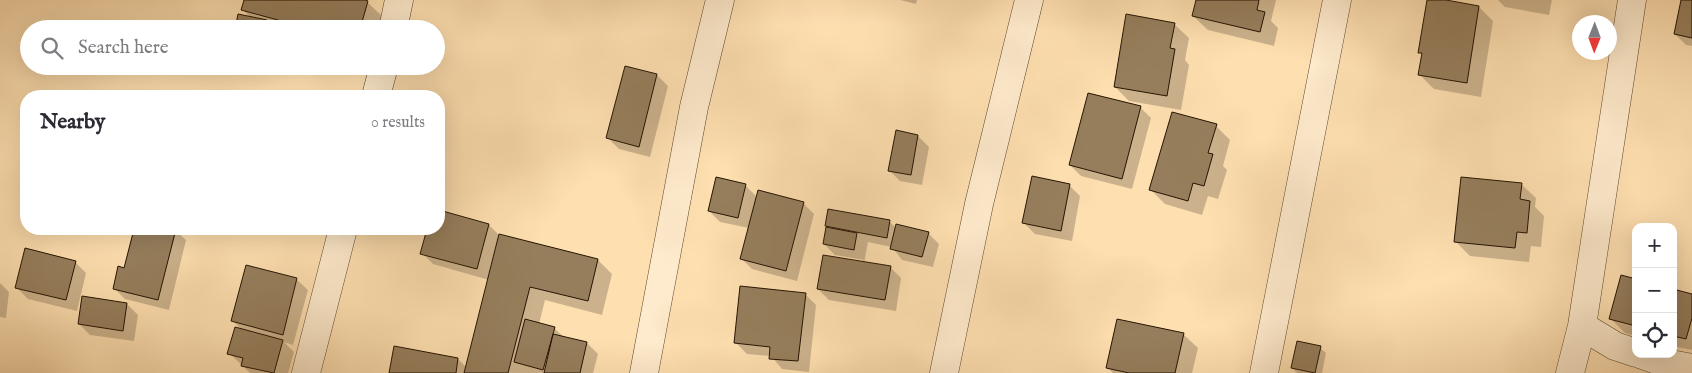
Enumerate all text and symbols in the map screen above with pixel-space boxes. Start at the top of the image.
north arrow [1572,15,1617,60]
search box [20,20,445,75]
icon: search [38,34,66,62]
text: Search here [78,36,169,60]
text: Nearby [40,109,105,136]
text: 0 results [371,113,425,133]
map controls [1632,223,1677,358]
button: + [1632,223,1677,268]
button: − [1632,268,1677,313]
button: locate [1632,313,1677,358]

